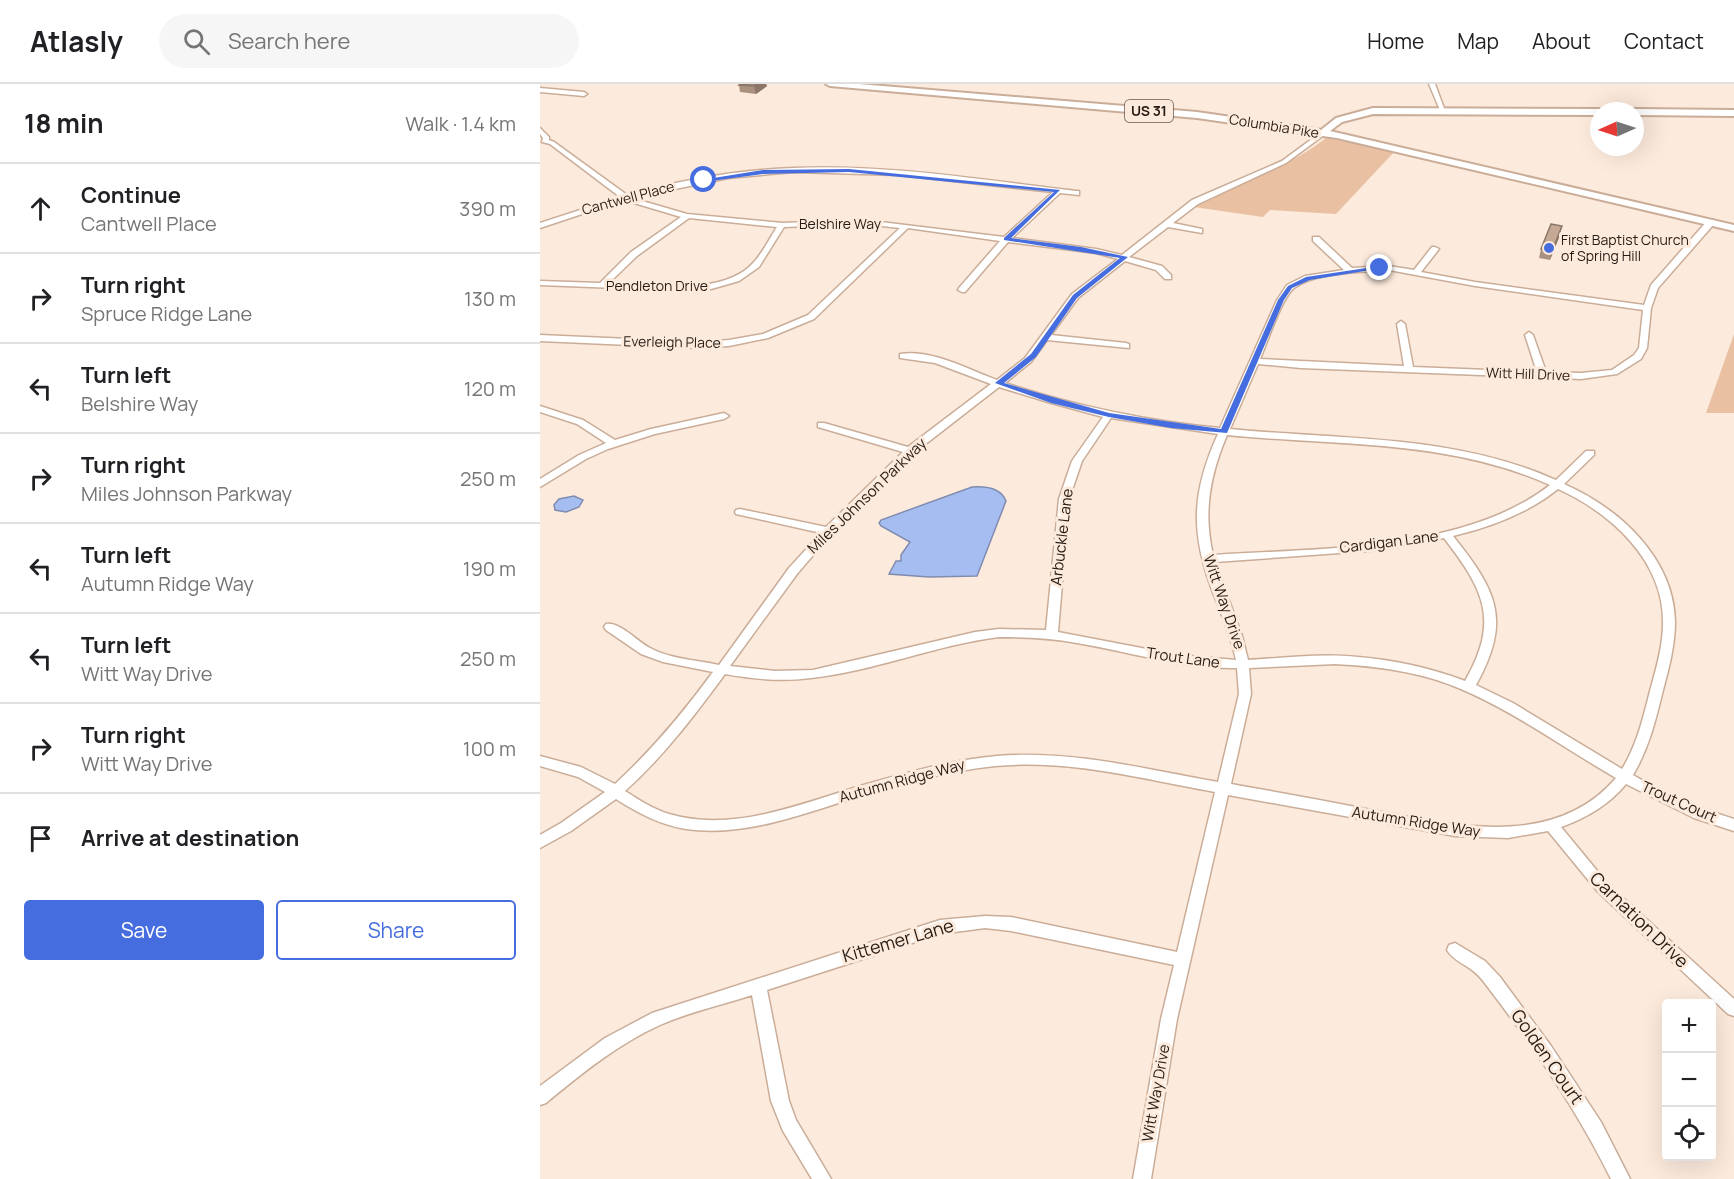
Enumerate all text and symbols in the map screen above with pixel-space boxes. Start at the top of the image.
search box [159,14,579,68]
text: Atlasly [30,22,123,60]
icon: search [180,25,213,58]
text: Search here [228,26,350,56]
text: Home [1367,27,1424,55]
text: Map [1457,27,1499,55]
text: About [1532,27,1591,55]
text: Contact [1624,27,1704,55]
road number: US 31 [1125,100,1173,122]
north arrow [1590,102,1644,156]
text: 18 min [24,105,103,141]
street label: Columbia Pike [1228,109,1320,142]
text: Walk · 1.4 km [405,110,516,137]
route start [690,166,716,192]
street label: Cantwell Place [580,176,676,219]
text: Continue [81,180,181,210]
icon: ahead [24,192,57,225]
text: 390 m [459,195,516,222]
text: Cantwell Place [81,210,217,237]
street label: Belshire Way [799,214,882,233]
place label: First Baptist Church of Spring Hill [1561,230,1689,265]
marker: First Baptist Church of Spring Hill [1542,241,1556,255]
route end [1366,254,1392,280]
text: Turn right [81,270,186,300]
street label: Pendleton Drive [606,276,708,295]
icon: right [24,282,57,315]
text: 130 m [464,285,516,312]
text: Spruce Ridge Lane [81,300,252,327]
street label: Everleigh Place [623,331,721,352]
text: Turn left [81,360,171,390]
street label: Witt Hill Drive [1486,363,1570,384]
icon: left [24,372,57,405]
text: 120 m [464,375,516,402]
text: Belshire Way [81,390,198,417]
street label: Miles Johnson Parkway [802,433,931,558]
text: Turn right [81,450,186,480]
icon: right [24,462,57,495]
text: 250 m [460,465,516,492]
text: Miles Johnson Parkway [81,480,292,507]
street label: Arbuckle Lane [1045,487,1078,587]
street label: Cardigan Lane [1338,525,1440,558]
text: Turn left [81,540,171,570]
icon: left [24,552,57,585]
street label: Witt Way Drive [1198,552,1251,652]
text: 190 m [463,555,516,582]
text: Autumn Ridge Way [81,570,254,597]
text: Turn left [81,630,171,660]
icon: left [24,642,57,675]
street label: Trout Lane [1145,642,1221,673]
text: 250 m [460,645,516,672]
text: Witt Way Drive [81,660,212,687]
text: Turn right [81,720,186,750]
icon: right [24,732,57,765]
text: 100 m [463,735,516,762]
text: Witt Way Drive [81,750,212,777]
street label: Autumn Ridge Way [837,754,967,807]
street label: Trout Court [1638,776,1720,827]
street label: Autumn Ridge Way [1350,801,1482,842]
icon: arrive [24,822,57,855]
text: Arrive at destination [81,823,299,853]
street label: Carnation Drive [1585,866,1694,973]
button: Save [24,900,264,960]
button: Share [276,900,516,960]
street label: Kittemer Lane [839,913,956,967]
map controls [1662,999,1716,1161]
button: + [1662,999,1716,1053]
street label: Golden Court [1506,1004,1589,1109]
street label: Witt Way Drive [1137,1042,1174,1143]
button: − [1662,1053,1716,1107]
button: locate [1662,1107,1716,1161]

